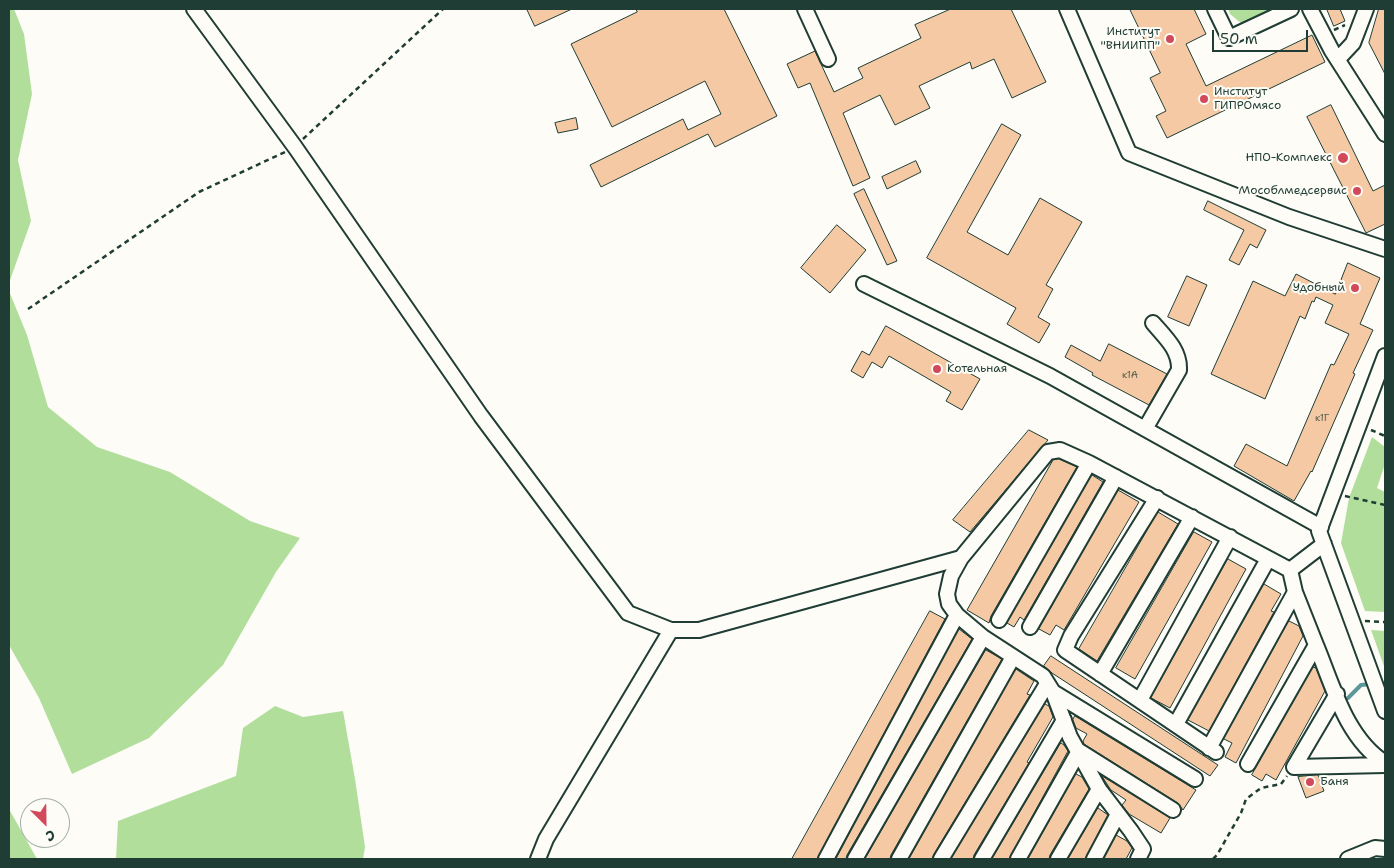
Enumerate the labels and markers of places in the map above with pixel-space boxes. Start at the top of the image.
place label: Институт "ВНИИПП" [1100,25,1160,53]
marker: Институт "ВНИИПП" [1164,33,1176,45]
place label: Институт ГИПРОмясо [1214,85,1281,113]
marker: Институт ГИПРОмясо [1198,93,1210,105]
place label: НПО-Комплекс [1245,151,1332,165]
marker: НПО-Комплекс [1336,151,1350,165]
place label: Мособлмедсервис [1239,184,1347,198]
marker: Мособлмедсервис [1351,185,1363,197]
place label: Удобный [1293,281,1345,295]
marker: Удобный [1349,282,1361,294]
place label: Котельная [947,362,1007,376]
marker: Котельная [931,363,943,375]
place label: Баня [1320,775,1349,789]
marker: Баня [1304,776,1316,788]

